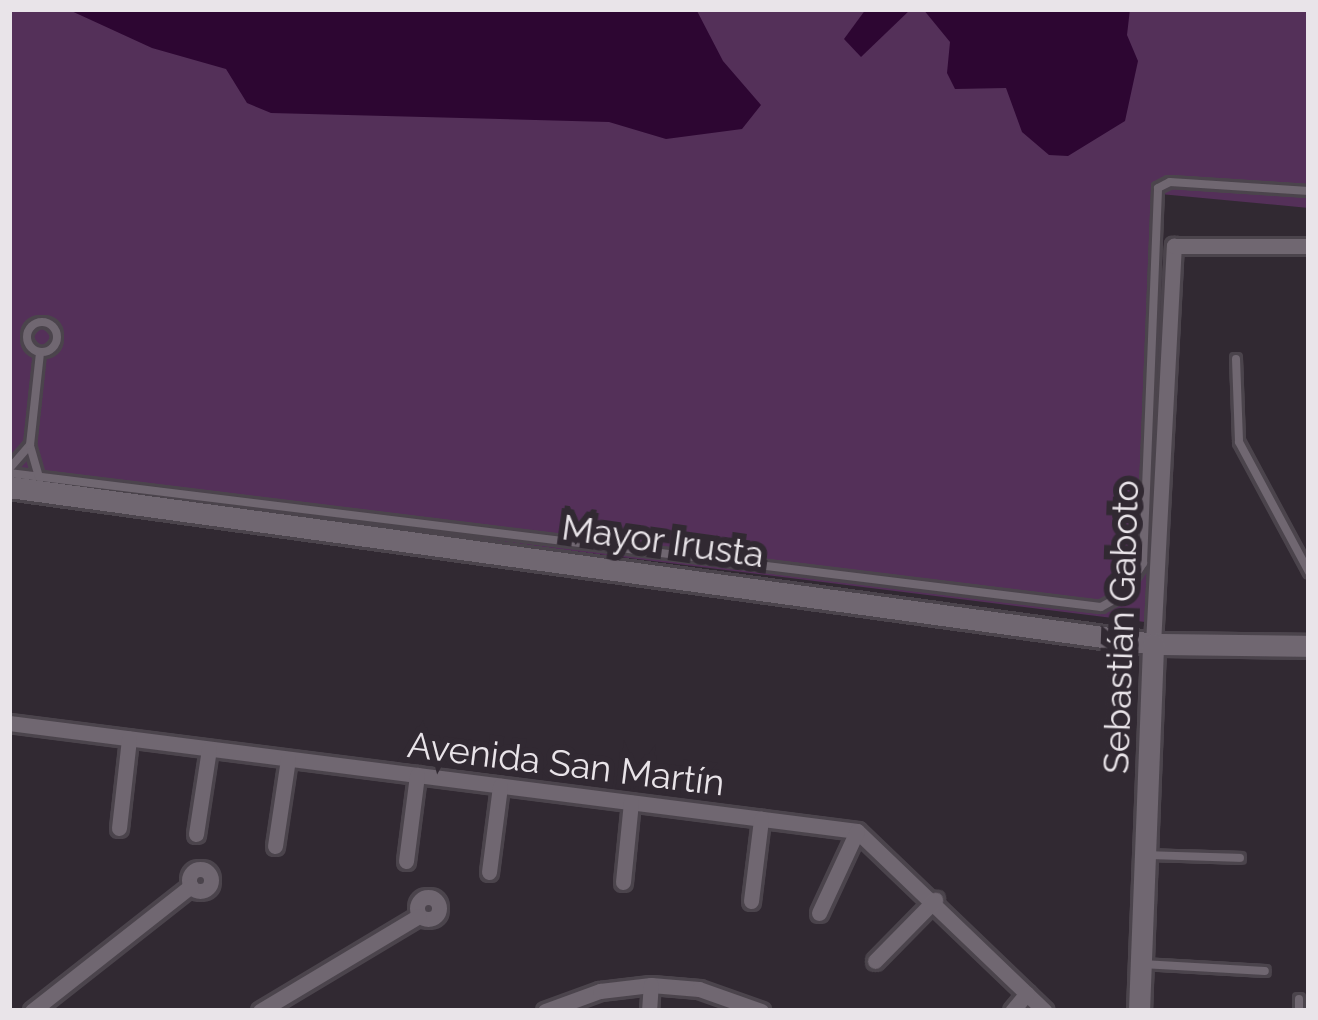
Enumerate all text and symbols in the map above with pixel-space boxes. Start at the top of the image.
street label: Sebastián Gaboto [1094,479,1148,775]
street label: Mayor Irusta [559,505,767,577]
street label: Avenida San Martín [405,723,727,805]

